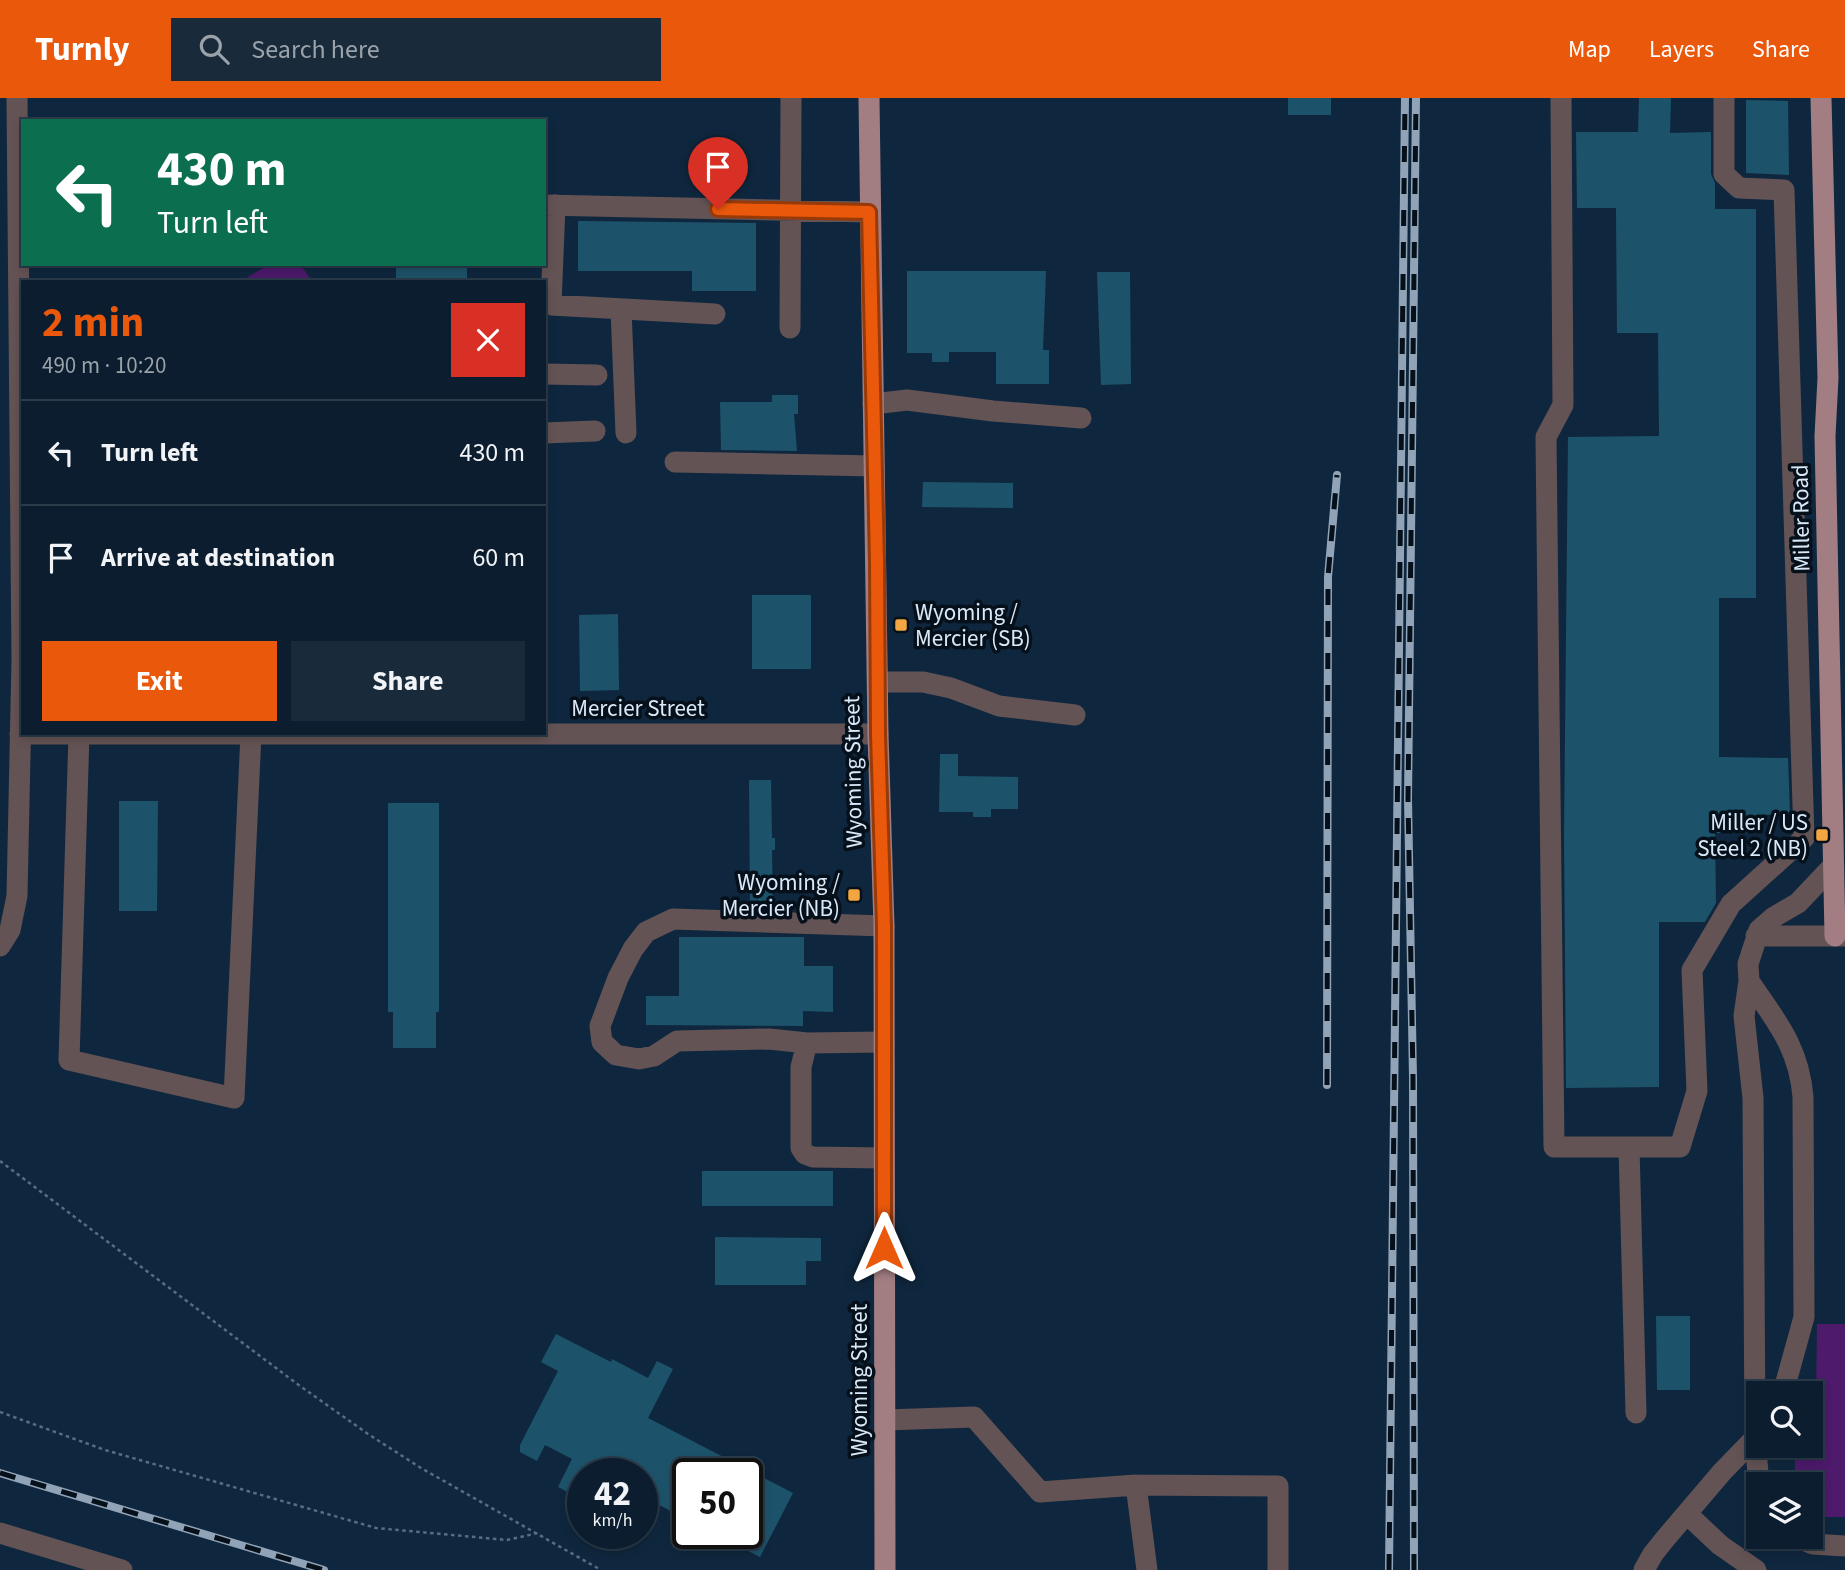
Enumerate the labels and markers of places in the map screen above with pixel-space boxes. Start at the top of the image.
pin [688,137,748,209]
place label: Wyoming / Mercier (SB) [915,596,1031,655]
marker: Wyoming / Mercier (SB) [893,617,909,633]
place label: Miller / US Steel 2 (NB) [1697,806,1808,865]
marker: Miller / US Steel 2 (NB) [1814,827,1830,843]
place label: Wyoming / Mercier (NB) [722,866,840,925]
marker: Wyoming / Mercier (NB) [846,887,862,903]

